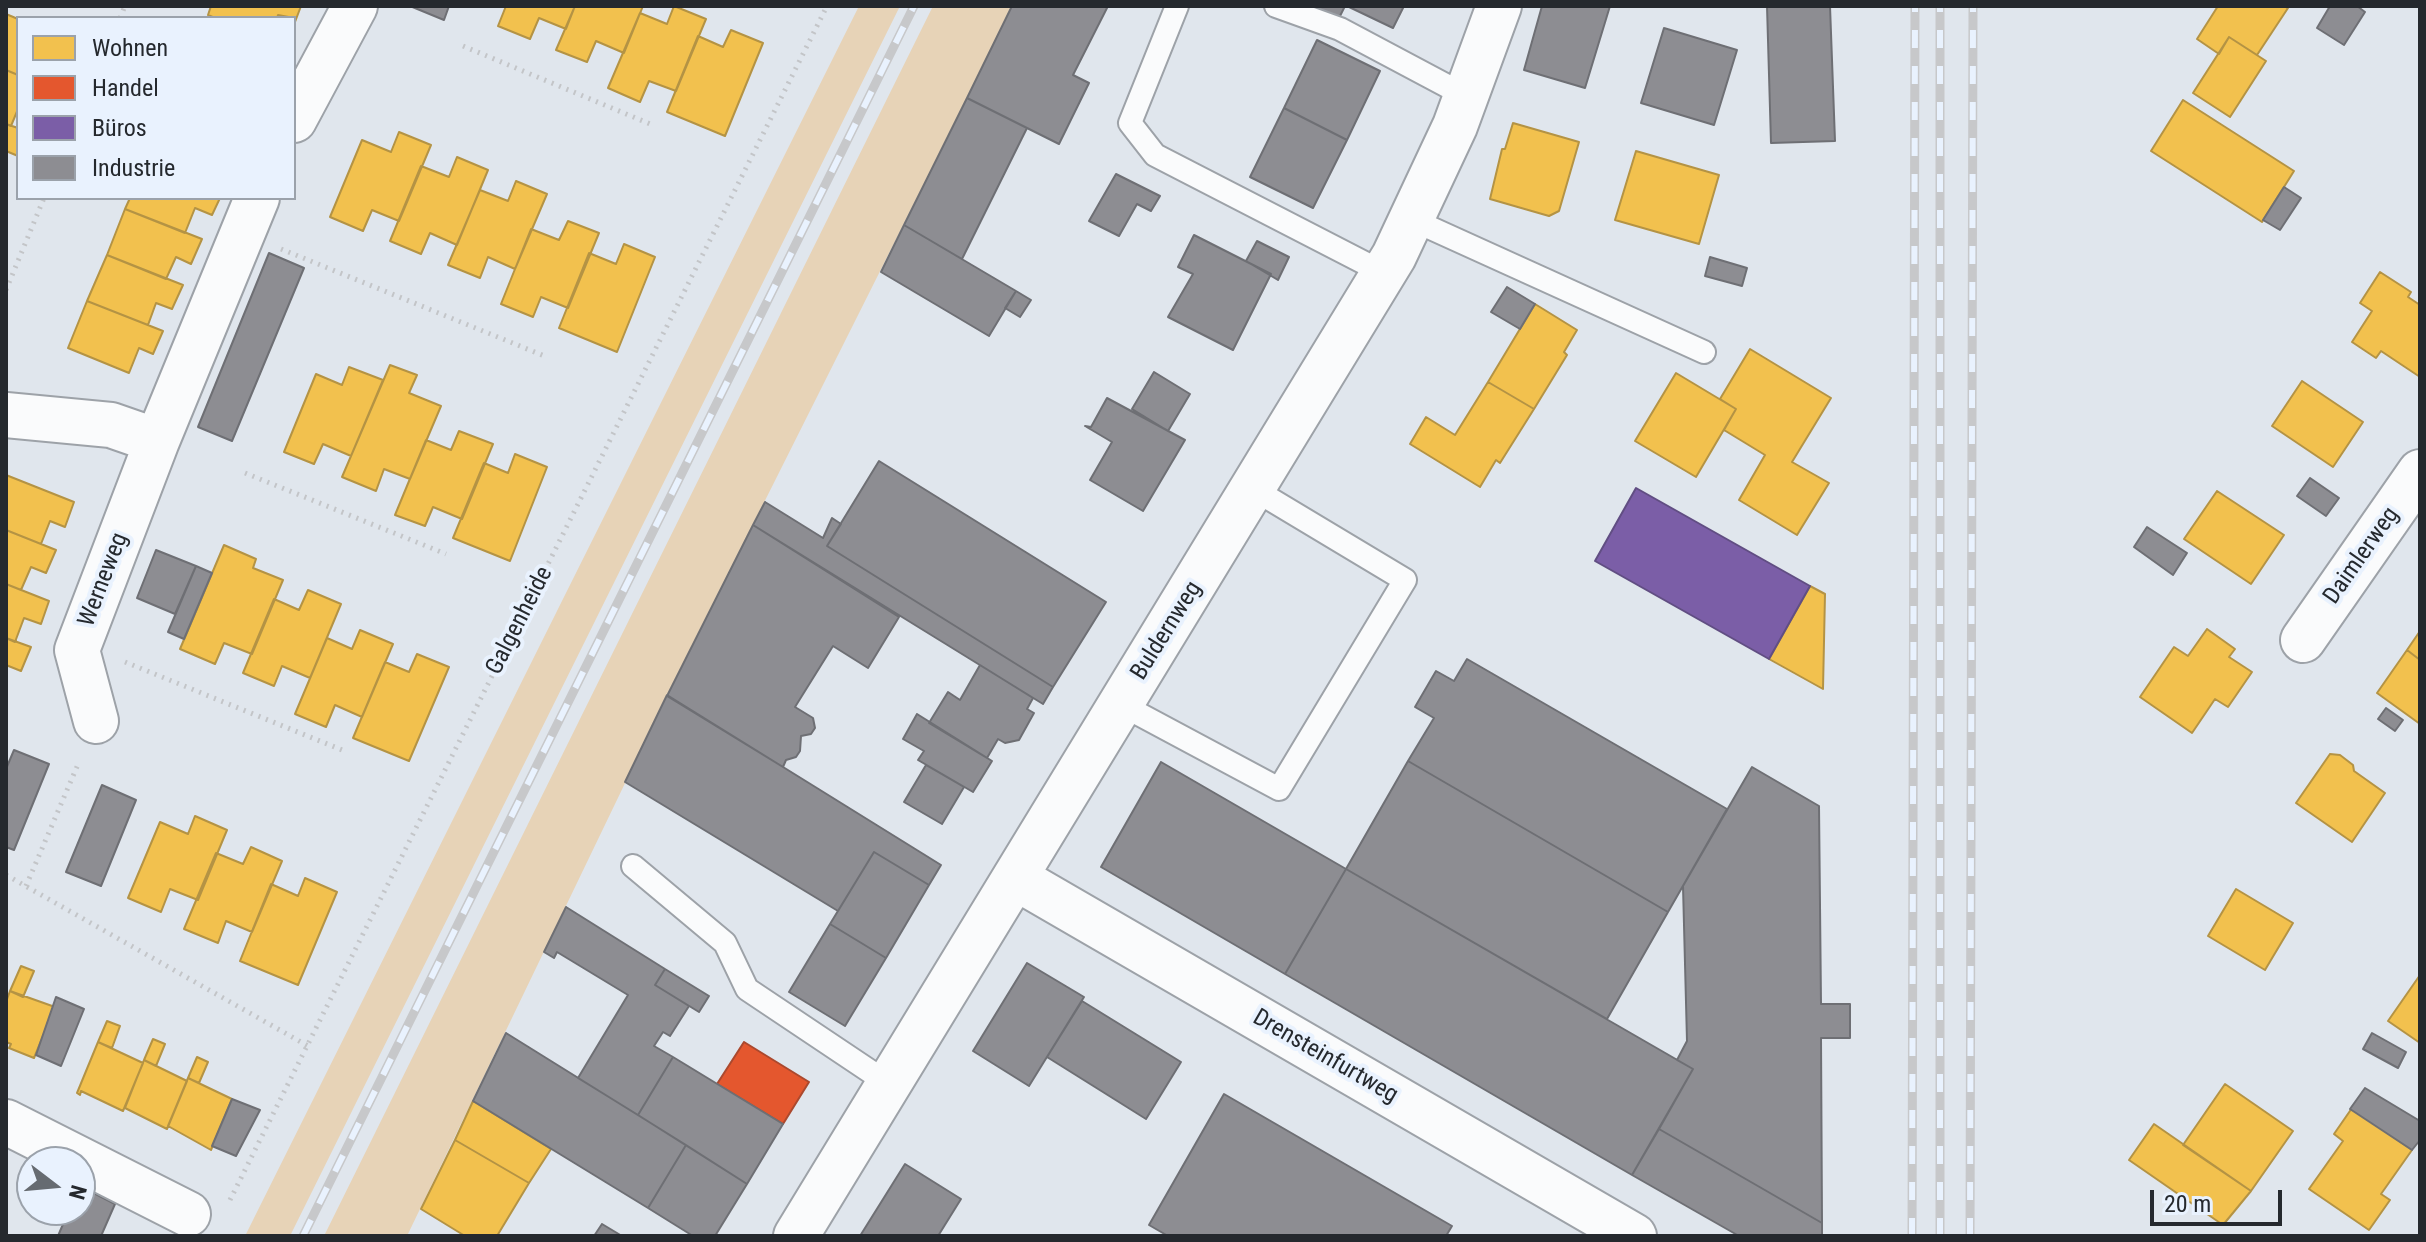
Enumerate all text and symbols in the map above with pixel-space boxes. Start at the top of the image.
legend [16,16,296,200]
text: Wohnen [92,34,168,62]
text: Handel [92,74,159,102]
text: Büros [92,114,147,142]
text: Industrie [92,154,175,182]
street label: Daimlerweg [2318,502,2406,610]
street label: Werneweg [73,529,135,631]
street label: Galgenheide [481,562,559,680]
street label: Buldernweg [1125,576,1209,686]
street label: Drensteinfurtweg [1247,1004,1403,1110]
north arrow [16,1146,96,1226]
scale bar [2154,1174,2286,1224]
text: N [64,1182,92,1202]
text: 20 m [2164,1190,2211,1218]

